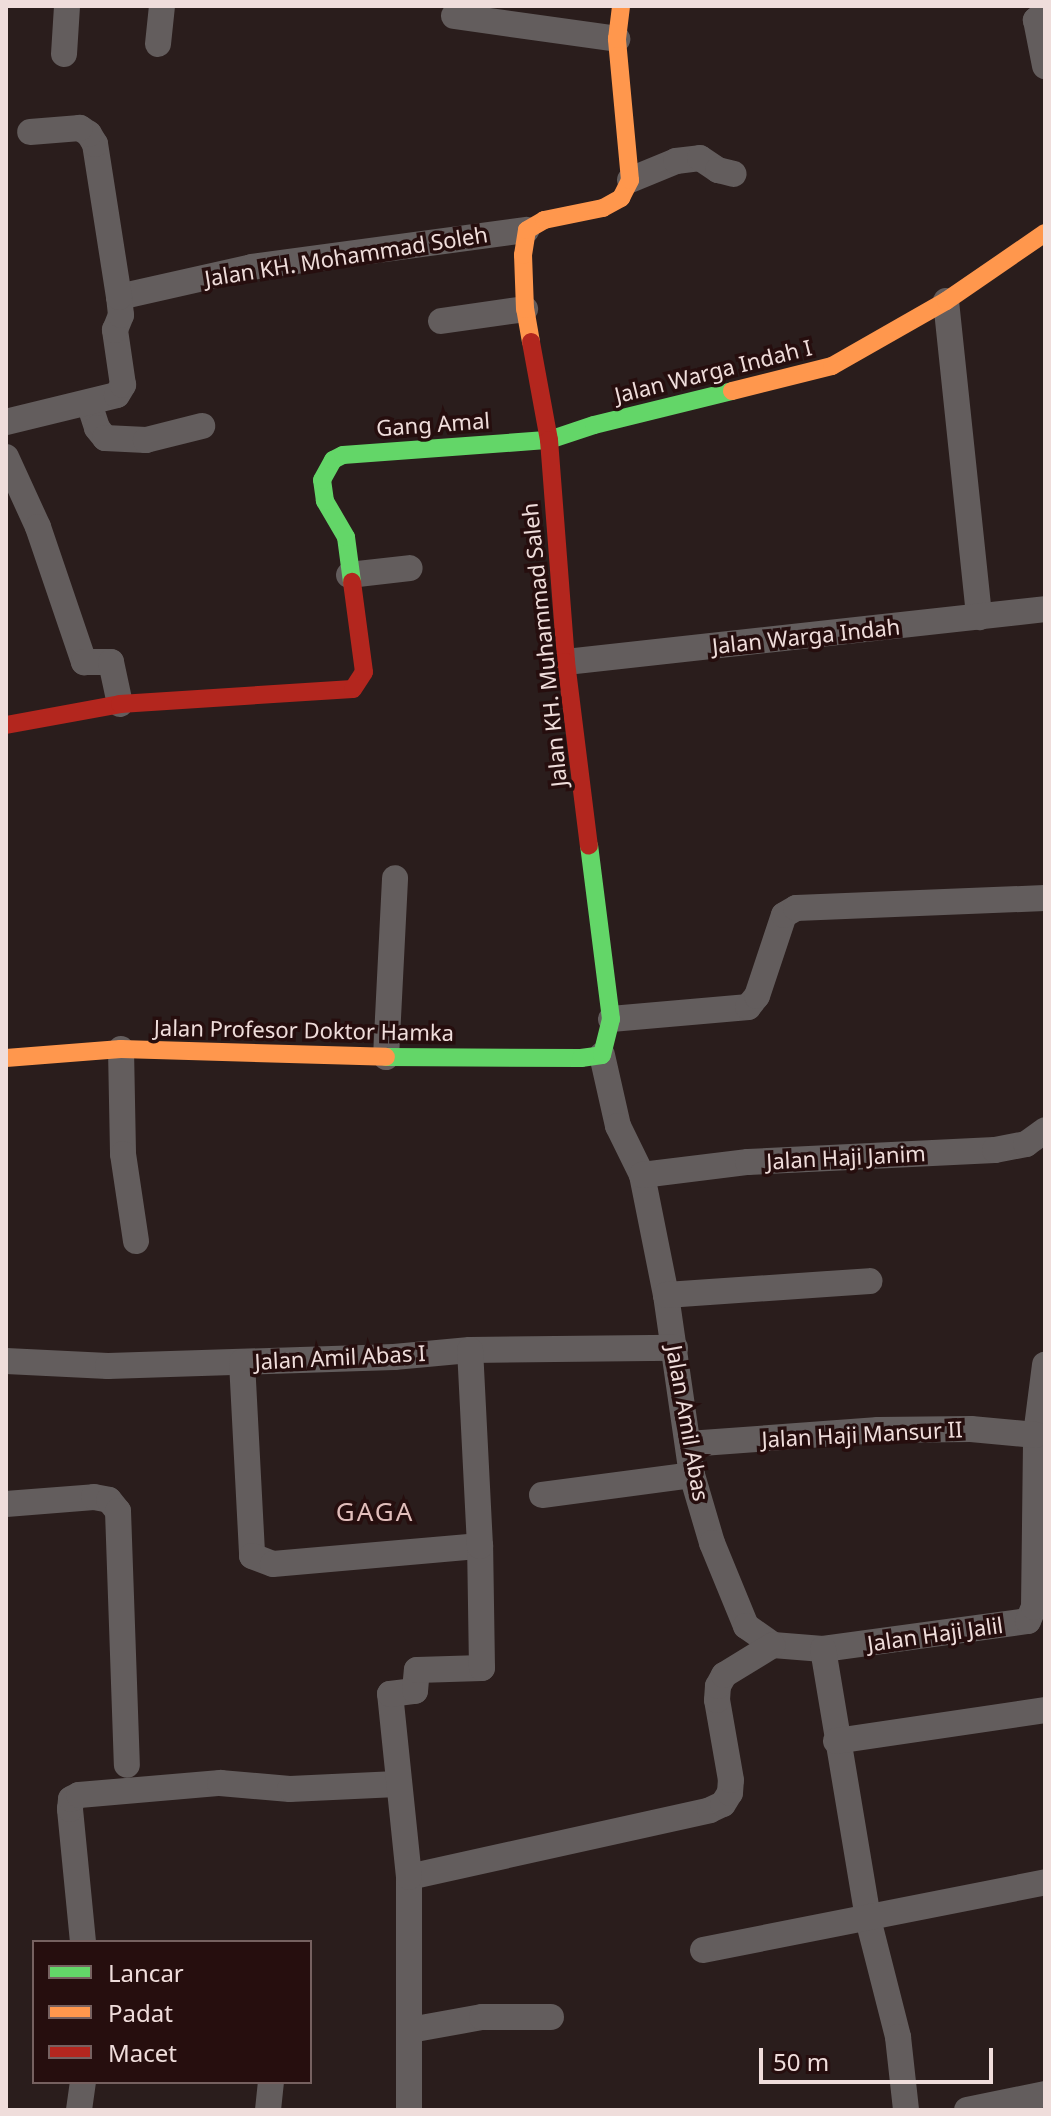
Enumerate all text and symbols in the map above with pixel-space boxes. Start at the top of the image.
street label: Jalan KH. Mohammad Soleh [203,221,489,291]
street label: Jalan Warga Indah I [612,334,814,408]
street label: Gang Amal [375,407,491,441]
street label: Jalan KH. Muhammad Saleh [516,502,572,788]
street label: Jalan Warga Indah [711,613,901,659]
street label: Jalan Profesor Doktor Hamka [154,1014,454,1046]
street label: Jalan Haji Janim [766,1140,926,1174]
street label: Jalan Amil Abas I [254,1339,426,1375]
street label: Jalan Amil Abas [661,1343,715,1503]
street label: Jalan Haji Mansur II [761,1416,963,1452]
district label: GAGA [336,1496,414,1528]
street label: Jalan Haji Jalil [865,1611,1005,1657]
legend [32,1940,312,2084]
text: Lancar [108,1956,184,1989]
text: Padat [108,1996,173,2029]
scale bar [763,2032,997,2082]
text: Macet [108,2036,177,2069]
text: 50 m [773,2045,829,2078]

